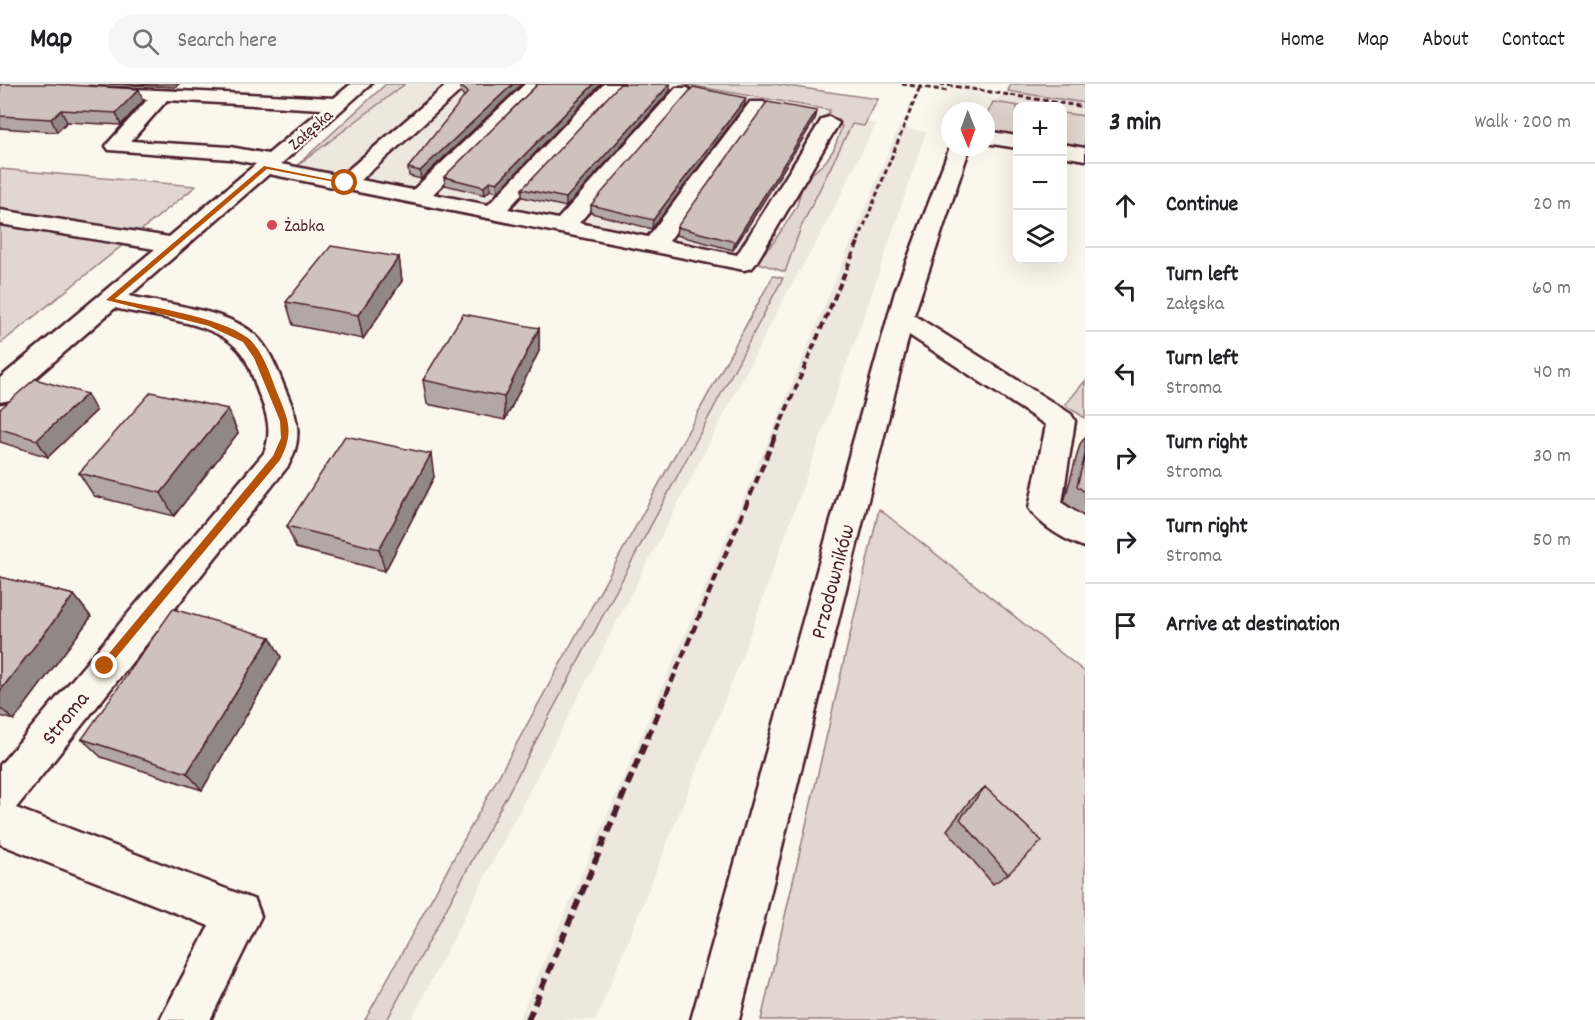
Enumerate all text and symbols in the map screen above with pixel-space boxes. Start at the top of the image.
search box [108,14,528,68]
text: Map [30,21,72,61]
icon: search [129,25,162,58]
text: Search here [177,26,277,57]
text: Home [1280,26,1324,56]
text: Map [1357,26,1389,56]
text: About [1422,26,1469,56]
text: Contact [1502,26,1565,56]
north arrow [941,102,995,156]
map controls [1013,102,1067,264]
button: + [1013,102,1067,156]
street label: Załęska [284,104,340,157]
text: 3 min [1109,105,1161,142]
text: Walk · 200 m [1475,109,1571,137]
button: − [1013,156,1067,210]
route start [331,169,357,195]
icon: ahead [1109,189,1142,222]
text: Continue [1166,190,1238,221]
text: 20 m [1533,191,1571,219]
button: layers [1013,210,1067,264]
place label: Żabka [284,215,325,240]
marker: Żabka [265,218,279,232]
text: Turn left [1166,260,1238,291]
icon: left [1109,273,1142,306]
text: 60 m [1532,275,1571,303]
text: Załęska [1166,291,1224,319]
text: Turn left [1166,344,1238,375]
icon: left [1109,357,1142,390]
text: 40 m [1533,359,1571,387]
text: Stroma [1166,375,1222,403]
text: Turn right [1166,428,1248,459]
icon: right [1109,441,1142,474]
text: 30 m [1533,443,1571,471]
text: Stroma [1166,459,1222,487]
text: Turn right [1166,512,1248,543]
street label: Przodowników [804,521,865,643]
icon: right [1109,525,1142,558]
text: 50 m [1533,527,1571,555]
text: Stroma [1166,543,1222,571]
icon: arrive [1109,609,1142,642]
text: Arrive at destination [1166,610,1340,641]
route end [91,652,117,678]
street label: Stroma [35,685,98,753]

